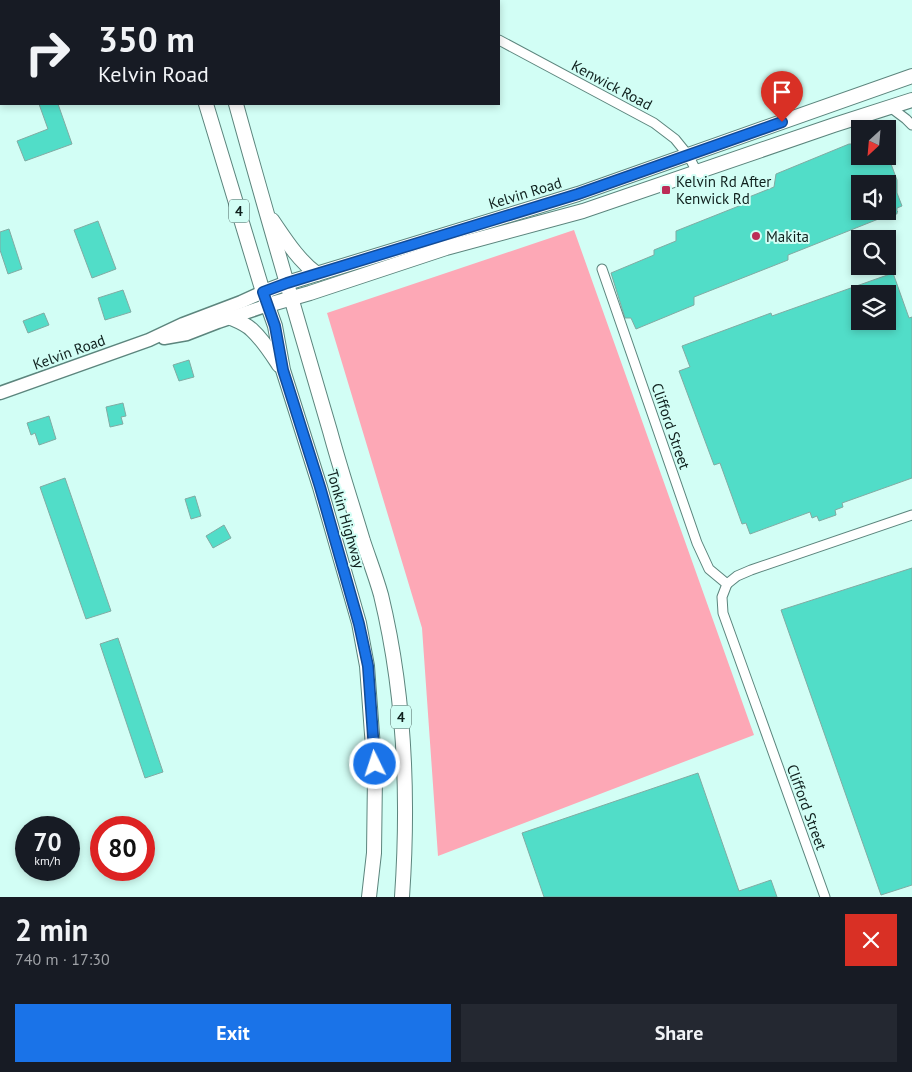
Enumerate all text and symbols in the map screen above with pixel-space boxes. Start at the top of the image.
text: 350 m [98,16,195,62]
icon: right [15,20,80,85]
street label: Kenwick Road [568,56,656,114]
text: Kelvin Road [98,60,209,88]
pin [761,71,803,122]
icon: arrive [768,78,796,106]
north arrow [851,120,896,165]
map controls [851,120,896,330]
place label: Kelvin Rd After Kenwick Rd [676,172,771,208]
street label: Kelvin Road [486,173,564,213]
button: sound [851,175,896,220]
marker: Kelvin Rd After Kenwick Rd [660,184,672,196]
road number: 4 [229,200,249,222]
place label: Makita [766,227,809,246]
marker: Makita [750,230,762,242]
button: search [851,230,896,275]
button: layers [851,285,896,330]
street label: Kelvin Road [30,330,108,374]
street label: Clifford Street [647,380,695,472]
street label: Tonkin Highway [323,467,369,571]
road number: 4 [391,706,411,729]
position arrow [348,737,400,789]
street label: Clifford Street [783,762,831,852]
speed limit sign: 80 [90,816,155,881]
text: 70 [33,826,62,858]
text: km/h [34,853,61,868]
text: 2 min [15,910,88,949]
button: close [845,914,897,966]
text: 740 m · 17:30 [15,949,110,969]
button: Exit [15,1004,451,1062]
button: Share [461,1004,897,1062]

